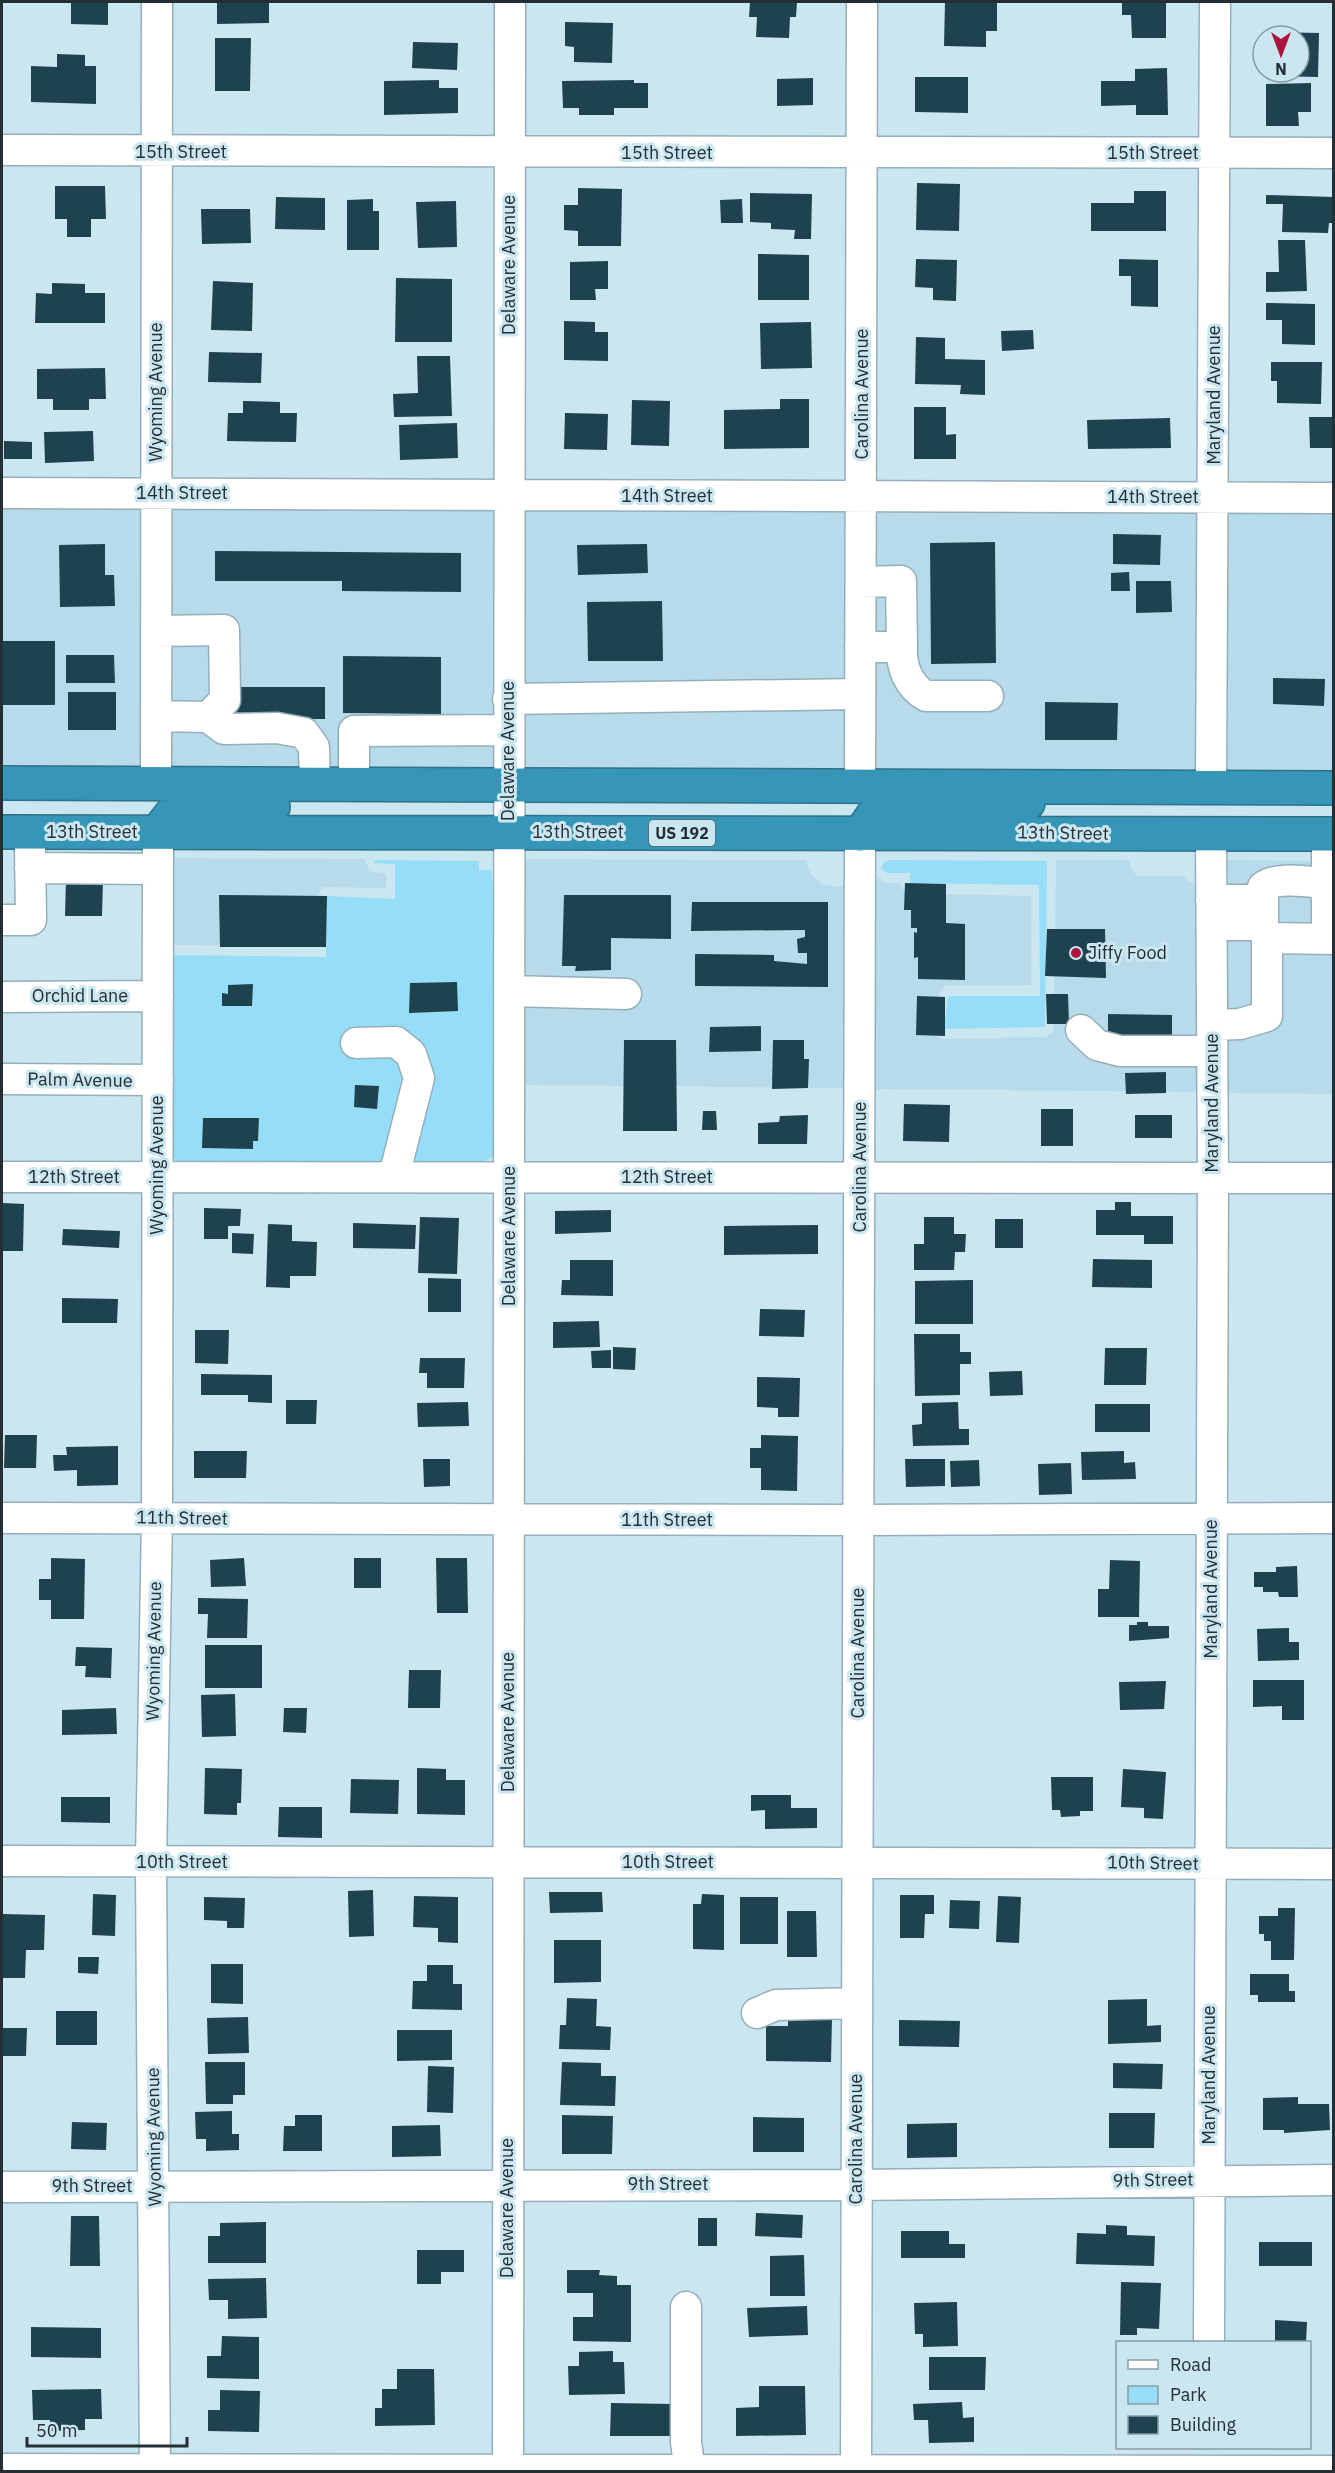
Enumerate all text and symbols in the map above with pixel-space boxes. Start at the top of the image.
north arrow [1251,24,1311,84]
text: N [1275,59,1287,79]
street label: 15th Street [135,140,227,163]
street label: 15th Street [621,141,713,164]
street label: 15th Street [1107,141,1199,164]
street label: Delaware Avenue [497,195,520,335]
street label: Wyoming Avenue [144,322,167,462]
street label: Maryland Avenue [1202,325,1225,465]
street label: Carolina Avenue [850,328,873,459]
street label: 14th Street [136,481,228,504]
street label: 14th Street [621,484,713,507]
street label: 14th Street [1107,485,1199,508]
street label: Delaware Avenue [496,681,519,821]
street label: 13th Street [46,820,138,843]
street label: 13th Street [532,820,624,843]
road number: US 192 [649,820,715,846]
street label: 13th Street [1017,820,1109,845]
place label: Jiffy Food [1088,941,1167,964]
marker: Jiffy Food [1069,946,1083,960]
street label: Orchid Lane [32,984,128,1007]
street label: Maryland Avenue [1200,1033,1223,1173]
street label: Palm Avenue [27,1067,133,1092]
street label: Wyoming Avenue [145,1095,168,1235]
street label: Carolina Avenue [848,1101,871,1232]
street label: 12th Street [28,1165,120,1188]
street label: 12th Street [621,1165,713,1188]
street label: Delaware Avenue [497,1166,520,1306]
street label: 11th Street [136,1505,228,1530]
street label: 11th Street [621,1508,713,1531]
street label: Maryland Avenue [1199,1519,1222,1659]
street label: Wyoming Avenue [141,1581,166,1721]
street label: Carolina Avenue [846,1587,869,1718]
street label: Delaware Avenue [496,1652,519,1792]
street label: 10th Street [136,1850,228,1873]
street label: 10th Street [622,1850,714,1873]
street label: 10th Street [1107,1850,1199,1875]
street label: Maryland Avenue [1197,2005,1220,2145]
street label: Wyoming Avenue [141,2067,166,2207]
street label: Carolina Avenue [844,2073,867,2204]
street label: Delaware Avenue [495,2138,518,2278]
street label: 9th Street [1112,2167,1194,2192]
street label: 9th Street [628,2172,708,2195]
street label: 9th Street [52,2174,132,2197]
legend [1116,2341,1311,2449]
text: Road [1170,2353,1211,2376]
text: Park [1170,2383,1207,2406]
scale bar [27,2410,188,2448]
text: Building [1170,2413,1237,2436]
text: 50 m [36,2419,78,2442]

